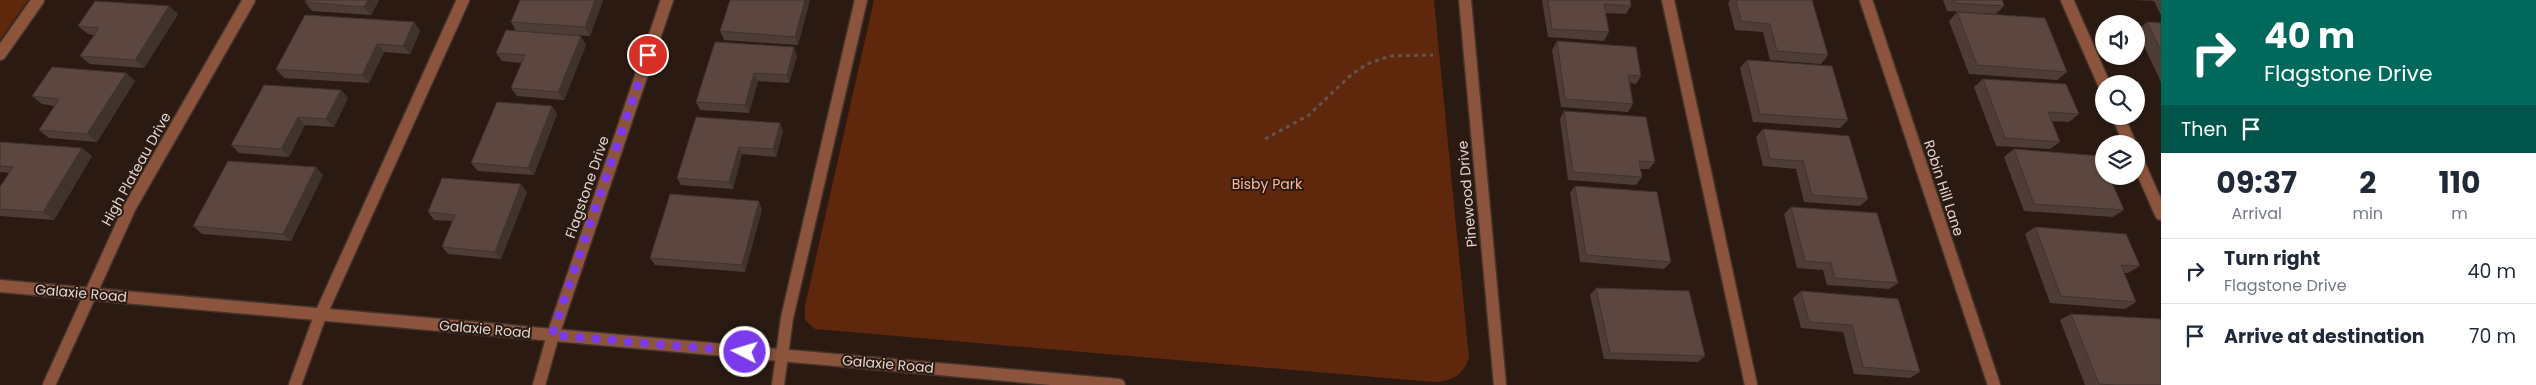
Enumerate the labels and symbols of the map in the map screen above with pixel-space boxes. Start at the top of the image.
pin [627,34,669,76]
street label: High Plateau Drive [96,108,176,230]
street label: Flagstone Drive [560,133,614,241]
street label: Robin Hill Lane [1919,137,1969,239]
street label: Pinewood Drive [1452,140,1482,248]
park label: Bisby Park [1232,174,1303,194]
street label: Galaxie Road [34,279,128,307]
street label: Galaxie Road [438,315,532,343]
position arrow [718,325,770,377]
street label: Galaxie Road [841,350,935,378]

